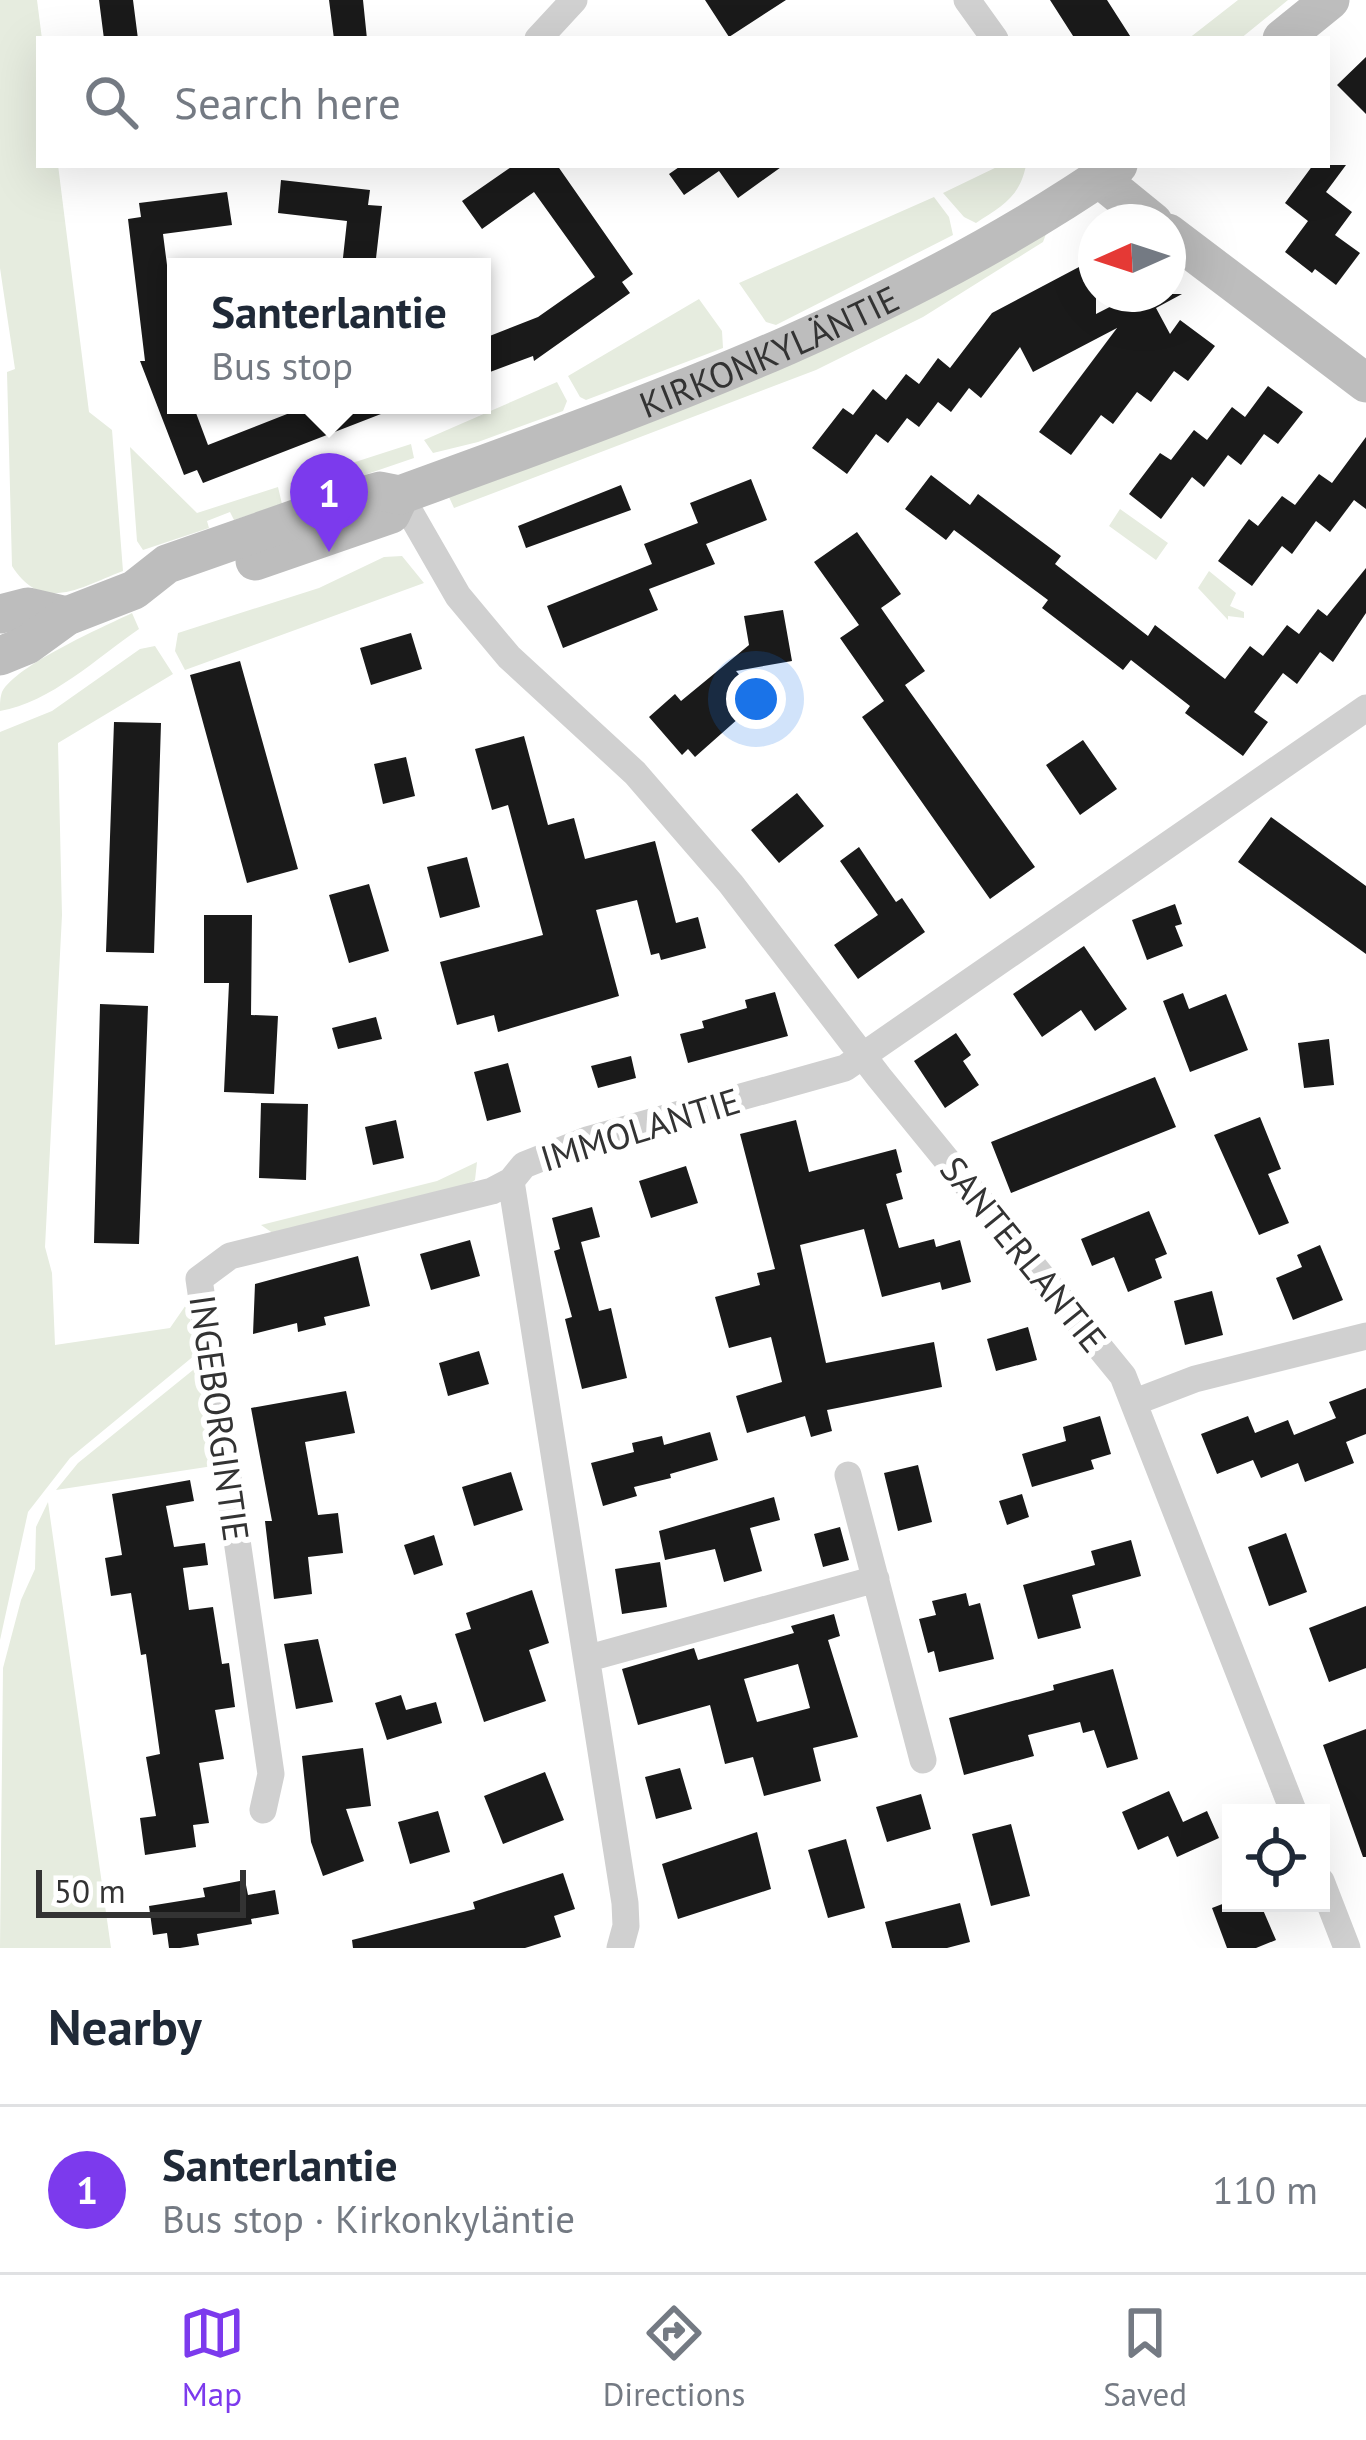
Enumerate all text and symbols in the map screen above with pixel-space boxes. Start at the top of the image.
search box [36,36,1330,168]
icon: search [78,69,144,135]
text: Search here [174,73,401,131]
north arrow [1078,204,1186,312]
popup [167,258,491,414]
street label: KIRKONKYLÄNTIE [632,274,906,428]
text: Santerlantie [211,282,447,340]
text: Bus stop [211,340,353,391]
pin: 1 [290,453,368,552]
your location [726,669,786,729]
street label: IMMOLANTIE [535,1076,745,1182]
street label: SANTERLANTIE [931,1146,1117,1362]
street label: INGEBORGINTIE [179,1292,261,1544]
map controls [1222,1804,1330,1912]
button: locate [1222,1804,1330,1912]
scale bar [36,1864,246,1917]
text: 50 m [54,1869,126,1912]
text: Nearby [48,1993,202,2059]
text: Santerlantie [162,2135,398,2193]
text: 1 [76,2164,98,2215]
text: 110 m [1212,2164,1318,2215]
text: Bus stop · Kirkonkyläntie [162,2193,575,2244]
tab: Map [179,2300,245,2415]
tab: Directions [603,2300,745,2415]
tab: Saved [1103,2300,1187,2415]

